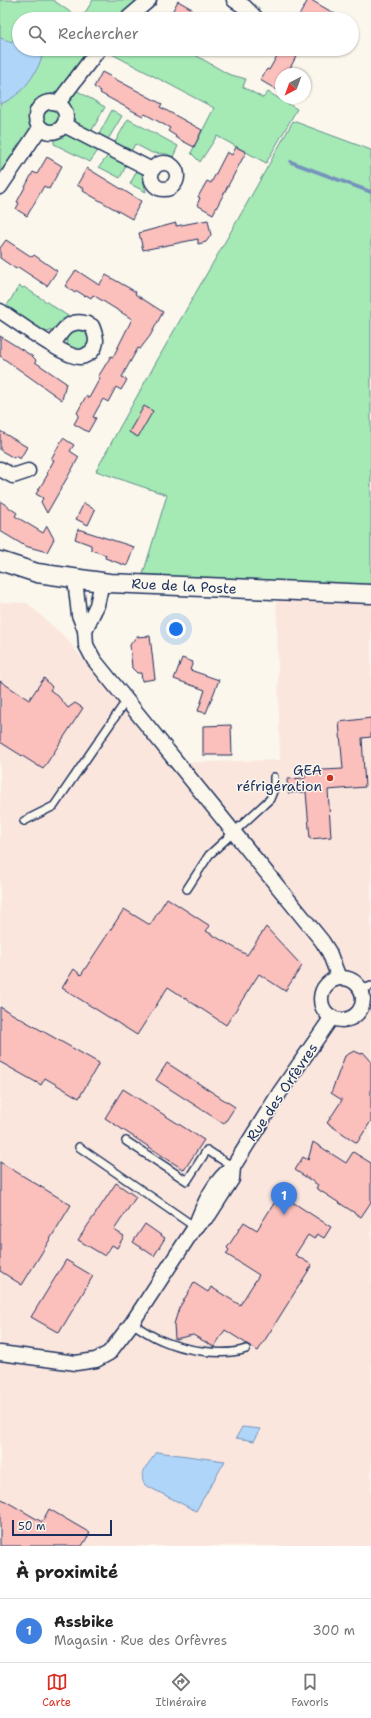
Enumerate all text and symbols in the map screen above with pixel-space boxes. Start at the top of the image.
search box [12,12,359,56]
icon: search [26,23,48,45]
text: Rechercher [58,24,139,44]
north arrow [275,68,311,104]
street label: Rue de la Poste [131,574,237,598]
your location [166,619,186,639]
place label: GEA réfrigération [237,761,322,795]
marker: GEA réfrigération [325,773,335,783]
street label: Rue des Orfèvres [242,1039,322,1145]
pin: 1 [271,1182,297,1215]
scale bar [12,1518,112,1537]
text: 50 m [18,1519,46,1534]
text: À proximité [16,1561,118,1583]
text: Assbike [54,1612,114,1632]
text: 1 [26,1622,32,1639]
text: 300 m [312,1622,355,1639]
text: Magasin · Rue des Orfèvres [54,1632,227,1649]
tab: Carte [42,1671,71,1710]
tab: Itinéraire [156,1671,207,1710]
tab: Favoris [291,1671,329,1710]

